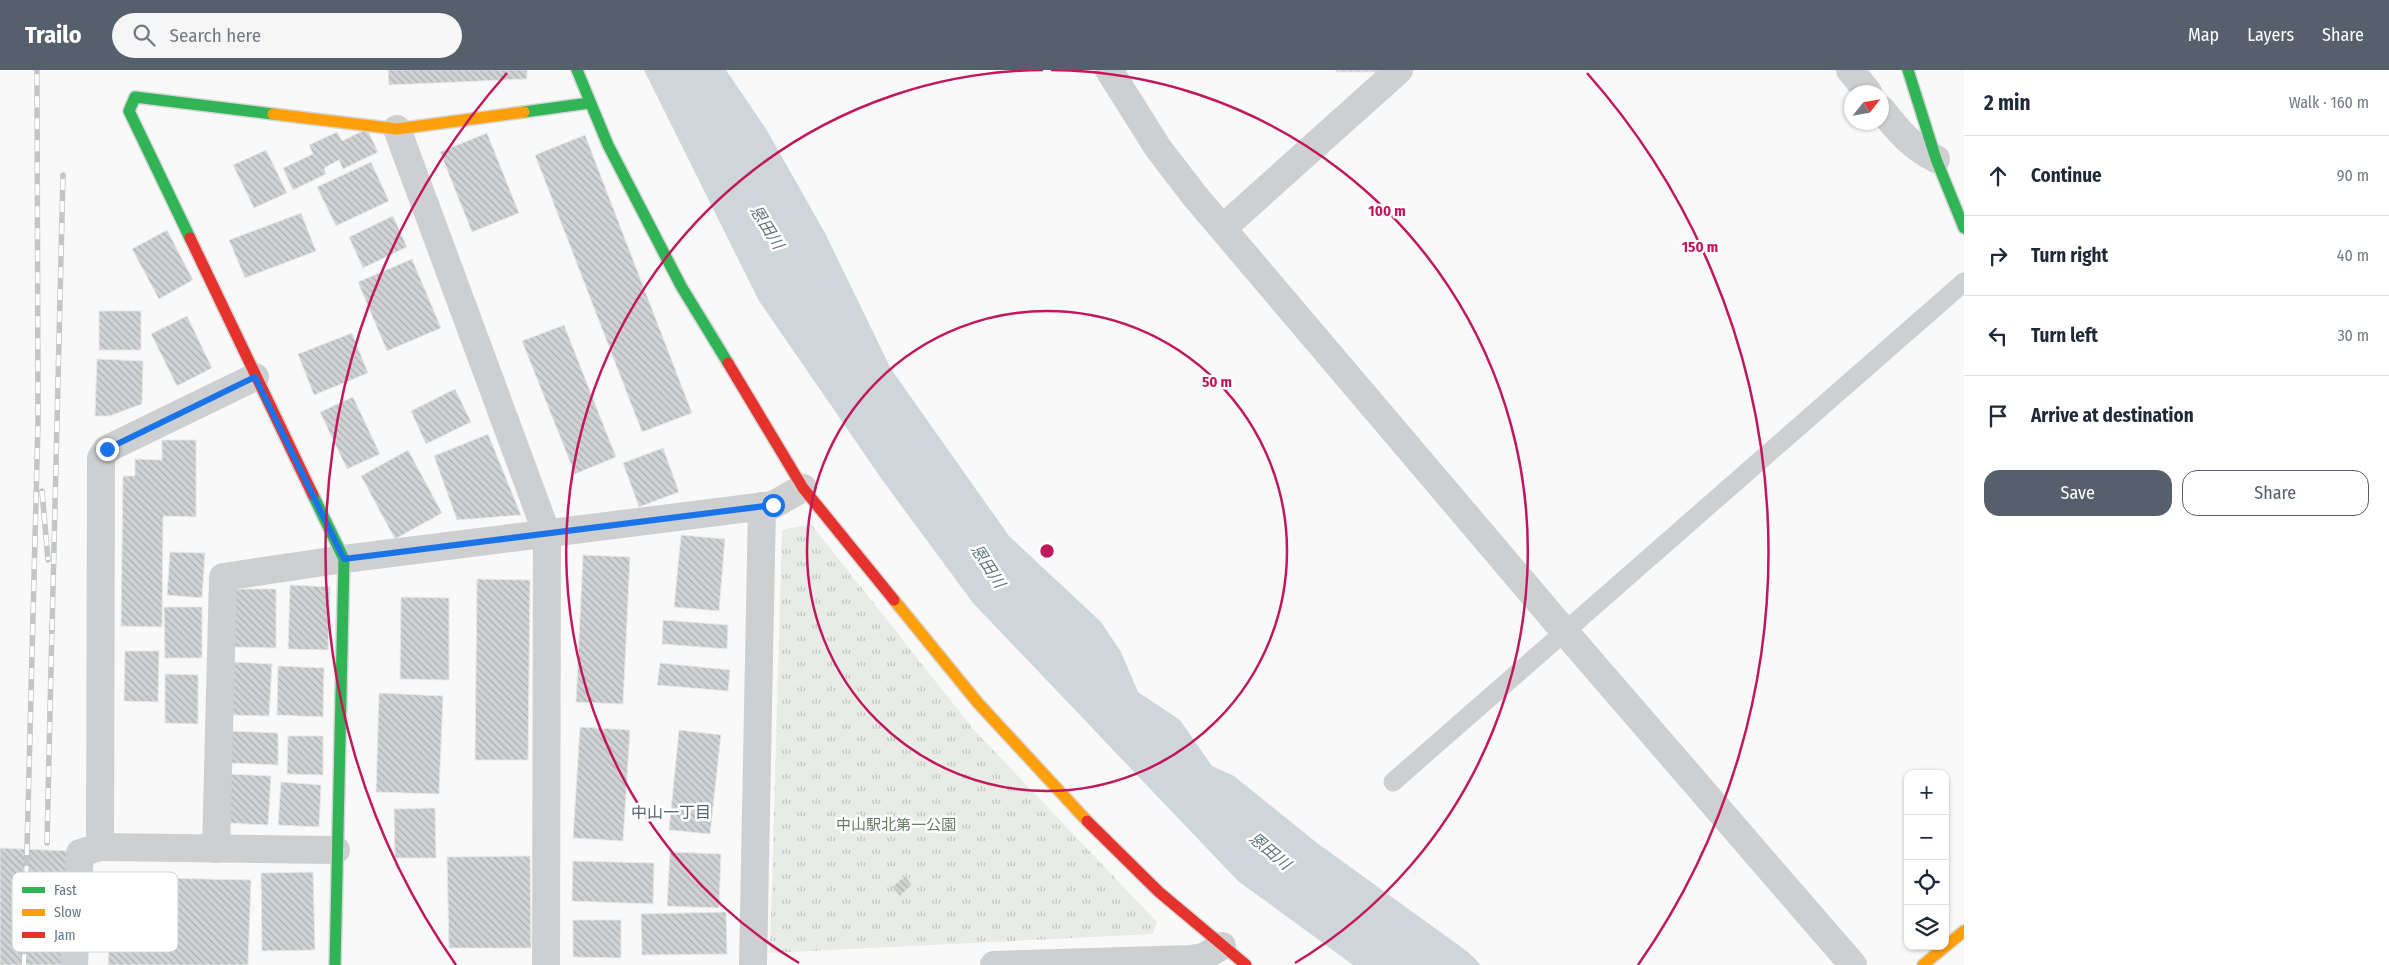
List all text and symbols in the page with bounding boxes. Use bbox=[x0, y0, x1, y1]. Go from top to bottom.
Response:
search box bbox=[112, 13, 462, 58]
text: Trailo bbox=[25, 21, 82, 49]
icon: search bbox=[130, 21, 158, 49]
text: Search here bbox=[170, 24, 261, 47]
text: Map bbox=[2188, 24, 2219, 46]
text: Layers bbox=[2247, 24, 2294, 46]
text: Share bbox=[2322, 24, 2364, 46]
north arrow bbox=[1844, 85, 1889, 130]
text: 2 min bbox=[1984, 90, 2031, 116]
text: Walk · 160 m bbox=[2289, 93, 2369, 112]
icon: ahead bbox=[1984, 162, 2012, 190]
text: Continue bbox=[2031, 164, 2102, 187]
text: 90 m bbox=[2337, 166, 2369, 185]
water label: 恩田川 bbox=[746, 202, 789, 254]
text: 100 m bbox=[1368, 202, 1406, 220]
text: 150 m bbox=[1682, 238, 1718, 256]
icon: right bbox=[1984, 242, 2012, 270]
text: Turn right bbox=[2031, 244, 2108, 267]
text: 40 m bbox=[2337, 246, 2369, 265]
icon: left bbox=[1984, 322, 2012, 350]
text: Turn left bbox=[2031, 324, 2098, 347]
text: 30 m bbox=[2337, 326, 2369, 345]
text: 50 m bbox=[1202, 373, 1232, 391]
icon: arrive bbox=[1984, 402, 2012, 430]
text: Arrive at destination bbox=[2031, 404, 2194, 427]
route end bbox=[96, 438, 119, 461]
button: Save bbox=[1984, 470, 2172, 516]
button: Share bbox=[2182, 470, 2369, 516]
route start bbox=[762, 494, 785, 517]
water label: 恩田川 bbox=[967, 541, 1010, 593]
centre of rings bbox=[1038, 542, 1056, 560]
map controls bbox=[1904, 770, 1949, 950]
button: + bbox=[1904, 770, 1949, 815]
district label: 中山一丁目 bbox=[631, 803, 711, 822]
button: − bbox=[1904, 815, 1949, 860]
park label: 中山駅北第一公園 bbox=[836, 816, 956, 834]
water label: 恩田川 bbox=[1246, 828, 1296, 875]
button: locate bbox=[1904, 860, 1949, 905]
legend bbox=[12, 872, 178, 952]
text: Fast bbox=[54, 882, 77, 899]
text: Slow bbox=[54, 904, 81, 921]
button: layers bbox=[1904, 905, 1949, 950]
text: Jam bbox=[54, 927, 75, 944]

